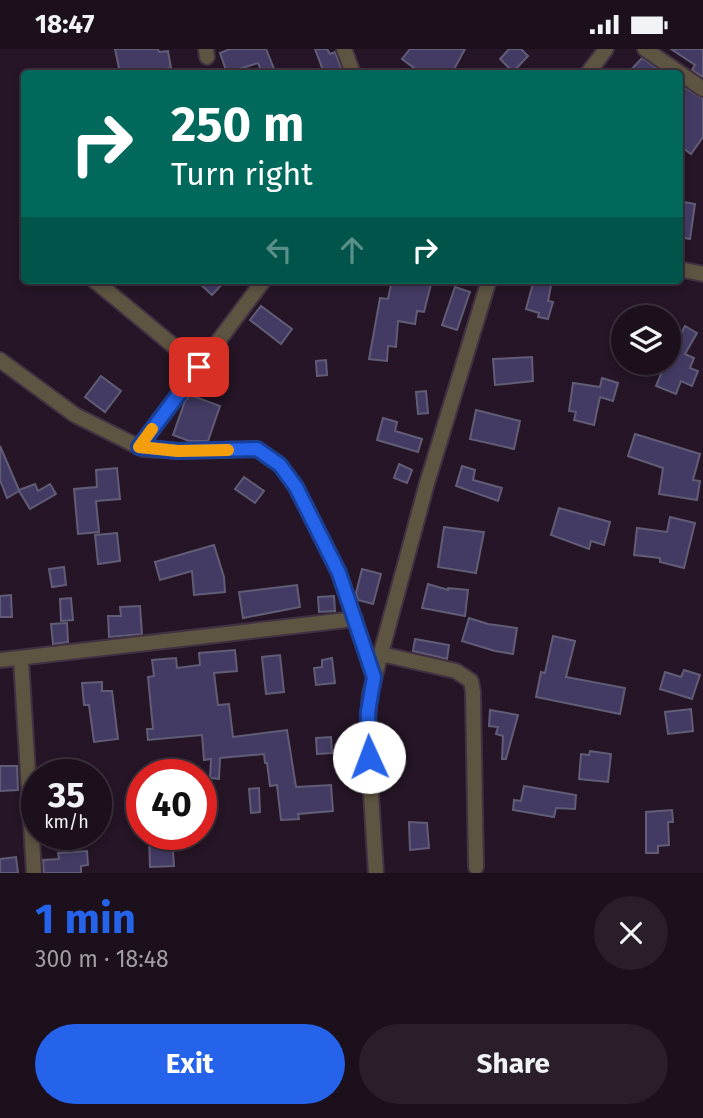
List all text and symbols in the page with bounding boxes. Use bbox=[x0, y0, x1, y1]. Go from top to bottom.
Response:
text: 18:47 bbox=[35, 9, 94, 40]
text: 250 m bbox=[171, 95, 304, 154]
icon: right bbox=[56, 98, 147, 189]
text: Turn right bbox=[171, 155, 313, 193]
icon: left bbox=[260, 231, 298, 269]
icon: ahead bbox=[333, 231, 371, 269]
icon: right bbox=[406, 231, 444, 269]
map controls bbox=[611, 305, 681, 375]
button: layers bbox=[611, 305, 681, 375]
pin bbox=[169, 337, 229, 397]
icon: arrive bbox=[180, 348, 218, 386]
position arrow bbox=[332, 720, 406, 794]
speed limit sign: 40 bbox=[126, 759, 217, 850]
text: 35 bbox=[48, 774, 85, 816]
text: km/h bbox=[44, 811, 89, 833]
text: 1 min bbox=[35, 894, 136, 944]
button: close bbox=[594, 896, 668, 970]
text: 300 m · 18:48 bbox=[35, 945, 169, 973]
button: Exit bbox=[35, 1024, 345, 1104]
button: Share bbox=[359, 1024, 668, 1104]

